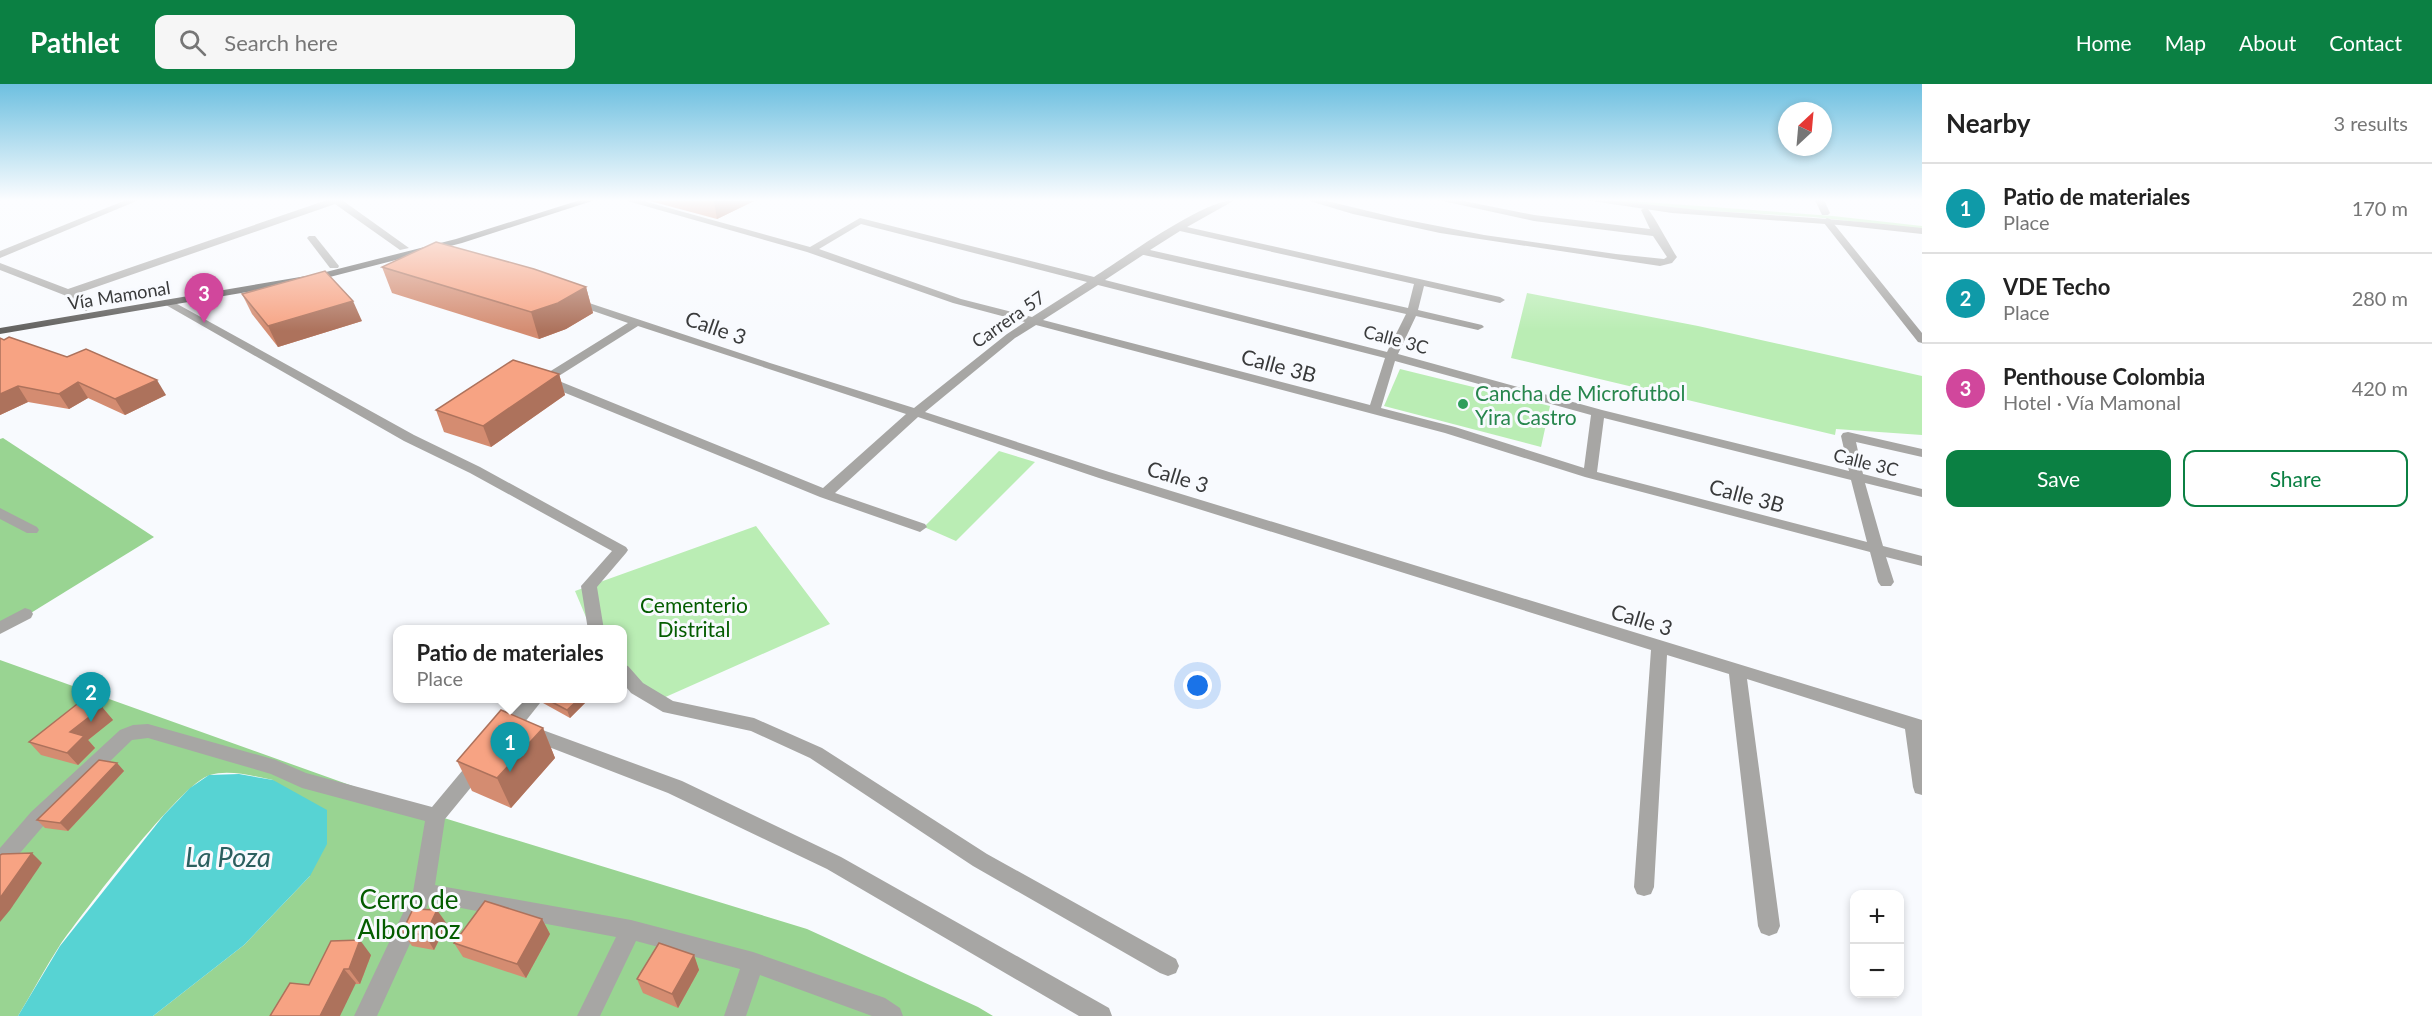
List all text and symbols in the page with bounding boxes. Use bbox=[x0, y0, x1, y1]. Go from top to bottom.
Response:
search box bbox=[155, 15, 575, 69]
text: Pathlet bbox=[30, 25, 119, 59]
icon: search bbox=[176, 26, 209, 59]
text: Search here bbox=[224, 29, 338, 56]
text: Home bbox=[2076, 30, 2132, 55]
text: Map bbox=[2165, 30, 2206, 55]
text: About bbox=[2239, 30, 2296, 55]
text: Contact bbox=[2329, 30, 2402, 55]
north arrow bbox=[1778, 102, 1832, 156]
text: Nearby bbox=[1946, 107, 2031, 139]
text: 3 results bbox=[2333, 111, 2408, 135]
text: Patio de materiales bbox=[2003, 183, 2190, 210]
text: 1 bbox=[1960, 196, 1971, 220]
text: 170 m bbox=[2352, 196, 2408, 220]
text: Place bbox=[2003, 210, 2050, 234]
text: VDE Techo bbox=[2003, 273, 2110, 300]
pin: 3 bbox=[184, 274, 224, 323]
street label: Vía Mamonal bbox=[66, 276, 172, 314]
street label: Carrera 57 bbox=[967, 286, 1049, 352]
text: 2 bbox=[1960, 286, 1971, 310]
text: 280 m bbox=[2352, 286, 2408, 310]
text: Place bbox=[2003, 300, 2050, 324]
street label: Calle 3 bbox=[682, 305, 750, 349]
street label: Calle 3C bbox=[1361, 320, 1431, 358]
street label: Calle 3B bbox=[1239, 343, 1319, 387]
text: Penthouse Colombia bbox=[2003, 363, 2205, 390]
text: 3 bbox=[1960, 376, 1971, 400]
text: 420 m bbox=[2352, 376, 2408, 400]
place label: Cancha de Microfutbol Yira Castro bbox=[1475, 380, 1685, 429]
text: Hotel · Vía Mamonal bbox=[2003, 390, 2181, 414]
marker: Cancha de Microfutbol Yira Castro bbox=[1456, 397, 1470, 411]
street label: Calle 3C bbox=[1831, 443, 1901, 481]
button: Save bbox=[1946, 450, 2171, 507]
button: Share bbox=[2183, 450, 2408, 507]
street label: Calle 3 bbox=[1144, 455, 1212, 497]
street label: Calle 3B bbox=[1707, 473, 1787, 517]
park label: Cementerio Distrital bbox=[640, 592, 748, 641]
street label: Calle 3 bbox=[1608, 598, 1676, 640]
popup bbox=[393, 625, 627, 703]
text: Patio de materiales bbox=[416, 639, 604, 666]
text: Place bbox=[416, 666, 463, 690]
your location bbox=[1183, 671, 1212, 700]
pin: 2 bbox=[72, 672, 110, 722]
pin: 1 bbox=[490, 722, 530, 772]
water label: La Poza bbox=[185, 840, 271, 873]
park label: Cerro de Albornoz bbox=[357, 883, 461, 945]
map controls bbox=[1850, 890, 1904, 998]
button: + bbox=[1850, 890, 1904, 944]
button: − bbox=[1850, 944, 1904, 998]

